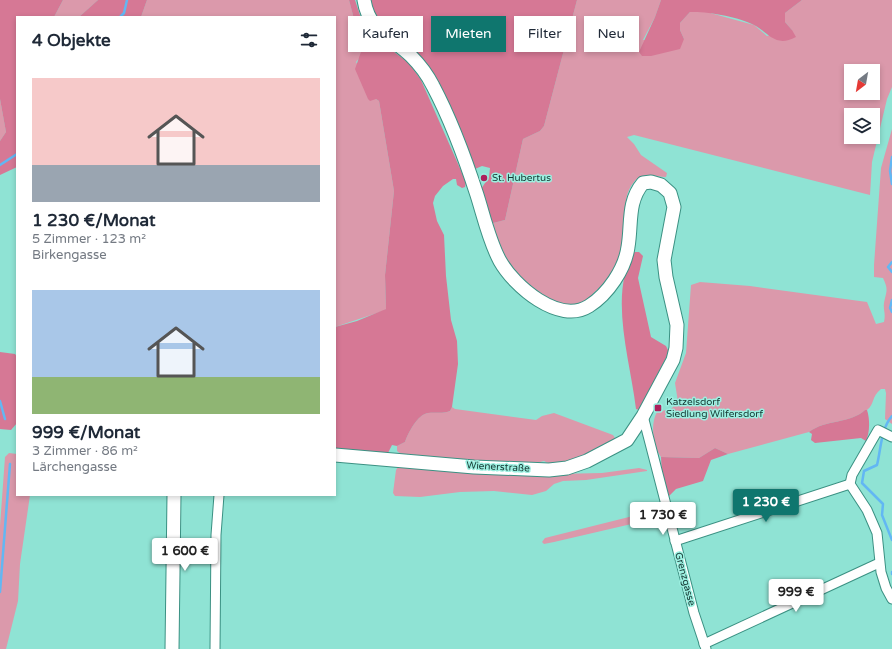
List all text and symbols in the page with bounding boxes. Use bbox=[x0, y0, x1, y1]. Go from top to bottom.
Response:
chip: Kaufen bbox=[348, 16, 423, 52]
chip: Mieten bbox=[431, 16, 506, 52]
chip: Filter bbox=[514, 16, 576, 52]
chip: Neu bbox=[584, 16, 639, 52]
icon: filters bbox=[298, 29, 320, 51]
text: 4 Objekte bbox=[32, 30, 111, 51]
north arrow bbox=[844, 64, 880, 100]
map controls bbox=[844, 64, 880, 144]
icon: home bbox=[140, 104, 212, 176]
button: layers bbox=[844, 108, 880, 144]
place label: St. Hubertus bbox=[492, 172, 551, 184]
marker: St. Hubertus bbox=[479, 173, 489, 183]
text: 1 230 €/Monat bbox=[32, 210, 155, 231]
text: 5 Zimmer · 123 m² bbox=[32, 231, 146, 247]
text: Birkengasse bbox=[32, 247, 107, 263]
icon: home bbox=[140, 316, 212, 388]
place label: Katzelsdorf Siedlung Wilfersdorf bbox=[666, 396, 763, 420]
marker: Katzelsdorf Siedlung Wilfersdorf bbox=[653, 403, 663, 413]
text: 999 €/Monat bbox=[32, 422, 140, 443]
text: 3 Zimmer · 86 m² bbox=[32, 443, 138, 459]
text: Lärchengasse bbox=[32, 459, 117, 475]
street label: Wienerstraße bbox=[466, 459, 530, 475]
pin: 1 230 € bbox=[729, 489, 803, 523]
text: 1 230 € bbox=[742, 494, 790, 510]
pin: 1 730 € bbox=[626, 502, 700, 536]
text: 1 730 € bbox=[639, 507, 687, 523]
pin: 1 600 € bbox=[148, 538, 222, 572]
text: 1 600 € bbox=[161, 543, 209, 559]
street label: Grenzgasse bbox=[672, 551, 698, 608]
pin: 999 € bbox=[768, 579, 824, 613]
text: 999 € bbox=[778, 584, 814, 600]

